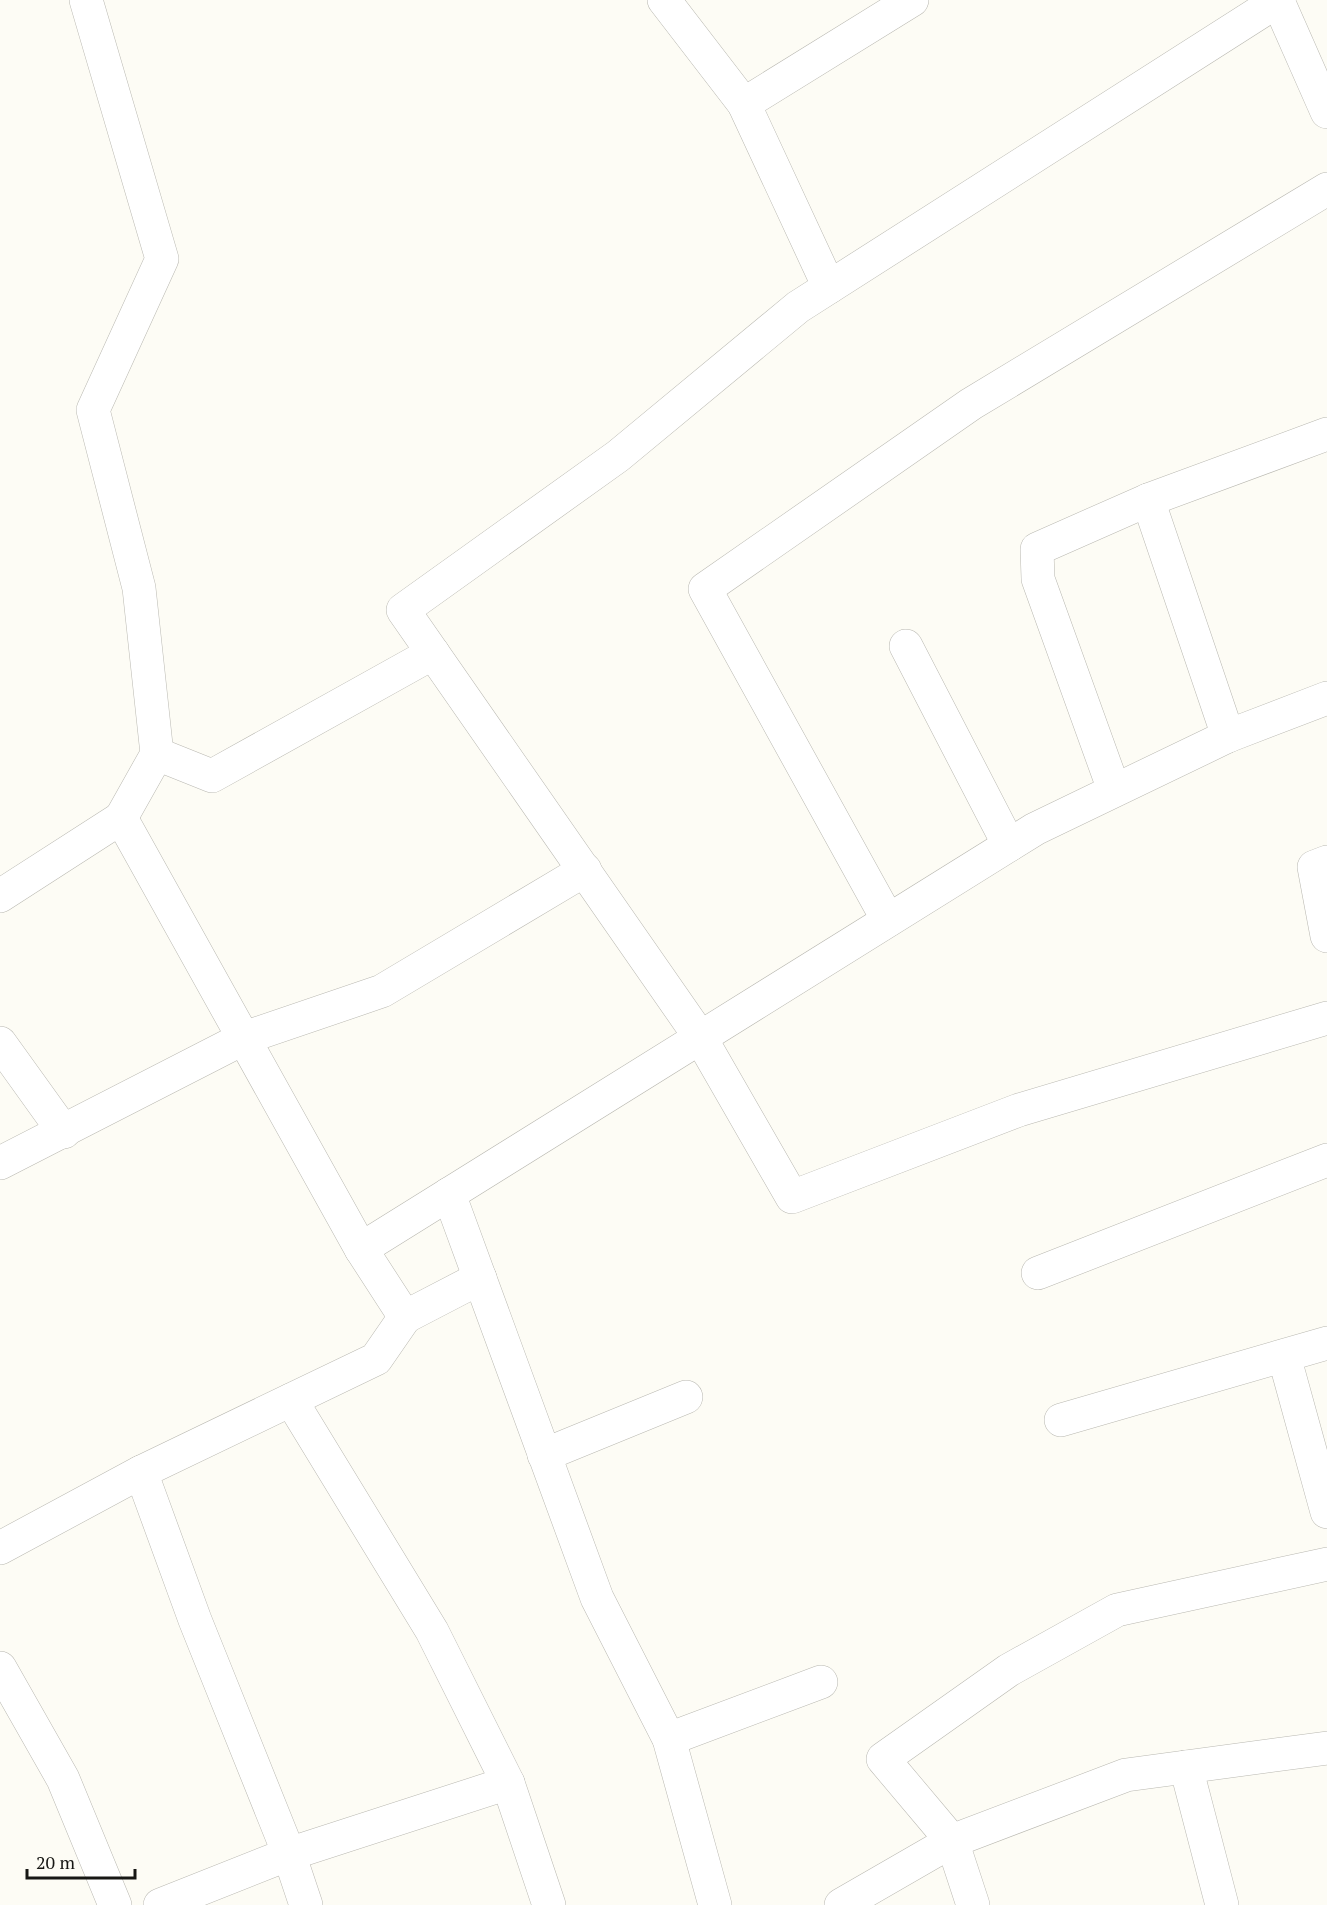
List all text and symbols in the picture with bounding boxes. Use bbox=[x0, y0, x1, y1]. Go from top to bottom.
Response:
scale bar bbox=[27, 1842, 135, 1880]
text: 20 m bbox=[36, 1850, 76, 1874]

